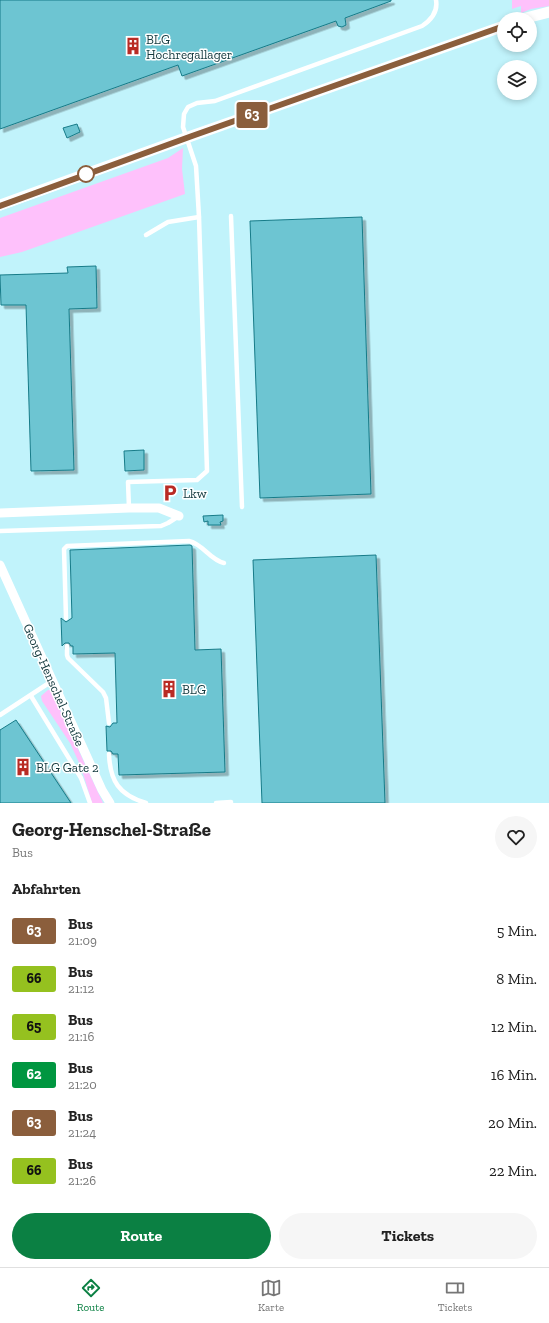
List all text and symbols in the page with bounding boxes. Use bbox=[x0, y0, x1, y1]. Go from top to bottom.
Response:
map controls bbox=[497, 12, 537, 100]
button: locate bbox=[497, 12, 537, 52]
place label: BLG Hochregallager bbox=[146, 32, 232, 62]
building icon: BLG Hochregallager bbox=[123, 36, 143, 56]
button: layers bbox=[497, 60, 537, 100]
line badge: 63 bbox=[234, 102, 270, 128]
text: 63 bbox=[245, 106, 259, 123]
unlabelled marker bbox=[77, 165, 95, 183]
parking icon: Lkw bbox=[160, 483, 180, 503]
place label: Lkw bbox=[183, 486, 207, 501]
street label: Georg-Henschel-Straße bbox=[20, 621, 88, 749]
building icon: BLG bbox=[159, 679, 179, 699]
place label: BLG bbox=[182, 682, 206, 697]
building icon: BLG Gate 2 bbox=[13, 757, 33, 777]
place label: BLG Gate 2 bbox=[36, 760, 99, 775]
button: heart bbox=[495, 816, 537, 858]
text: Georg-Henschel-Straße bbox=[12, 818, 211, 841]
text: Bus bbox=[12, 845, 33, 860]
text: Abfahrten bbox=[12, 880, 81, 898]
text: Bus bbox=[68, 915, 93, 933]
text: 63 bbox=[27, 922, 41, 939]
text: 5 Min. bbox=[497, 922, 537, 940]
text: 21:09 bbox=[68, 933, 97, 948]
text: Bus bbox=[68, 963, 93, 981]
text: 66 bbox=[26, 970, 42, 987]
text: 8 Min. bbox=[496, 970, 537, 988]
text: 21:12 bbox=[68, 981, 94, 996]
text: Bus bbox=[68, 1011, 93, 1029]
text: 65 bbox=[27, 1018, 41, 1035]
text: 12 Min. bbox=[491, 1018, 537, 1036]
text: 21:16 bbox=[68, 1029, 95, 1044]
text: Bus bbox=[68, 1059, 93, 1077]
text: 62 bbox=[26, 1066, 42, 1083]
text: 16 Min. bbox=[491, 1066, 537, 1084]
text: 21:20 bbox=[68, 1077, 97, 1092]
text: Bus bbox=[68, 1107, 93, 1125]
text: 63 bbox=[27, 1114, 41, 1131]
text: 20 Min. bbox=[488, 1114, 537, 1132]
text: 21:24 bbox=[68, 1125, 96, 1140]
text: Bus bbox=[68, 1155, 93, 1173]
text: 66 bbox=[26, 1162, 42, 1179]
text: 22 Min. bbox=[489, 1162, 537, 1180]
text: 21:26 bbox=[68, 1173, 96, 1188]
button: Route bbox=[12, 1213, 271, 1259]
button: Tickets bbox=[279, 1213, 537, 1259]
tab: Route bbox=[77, 1277, 104, 1314]
tab: Karte bbox=[258, 1277, 284, 1314]
tab: Tickets bbox=[438, 1277, 472, 1314]

